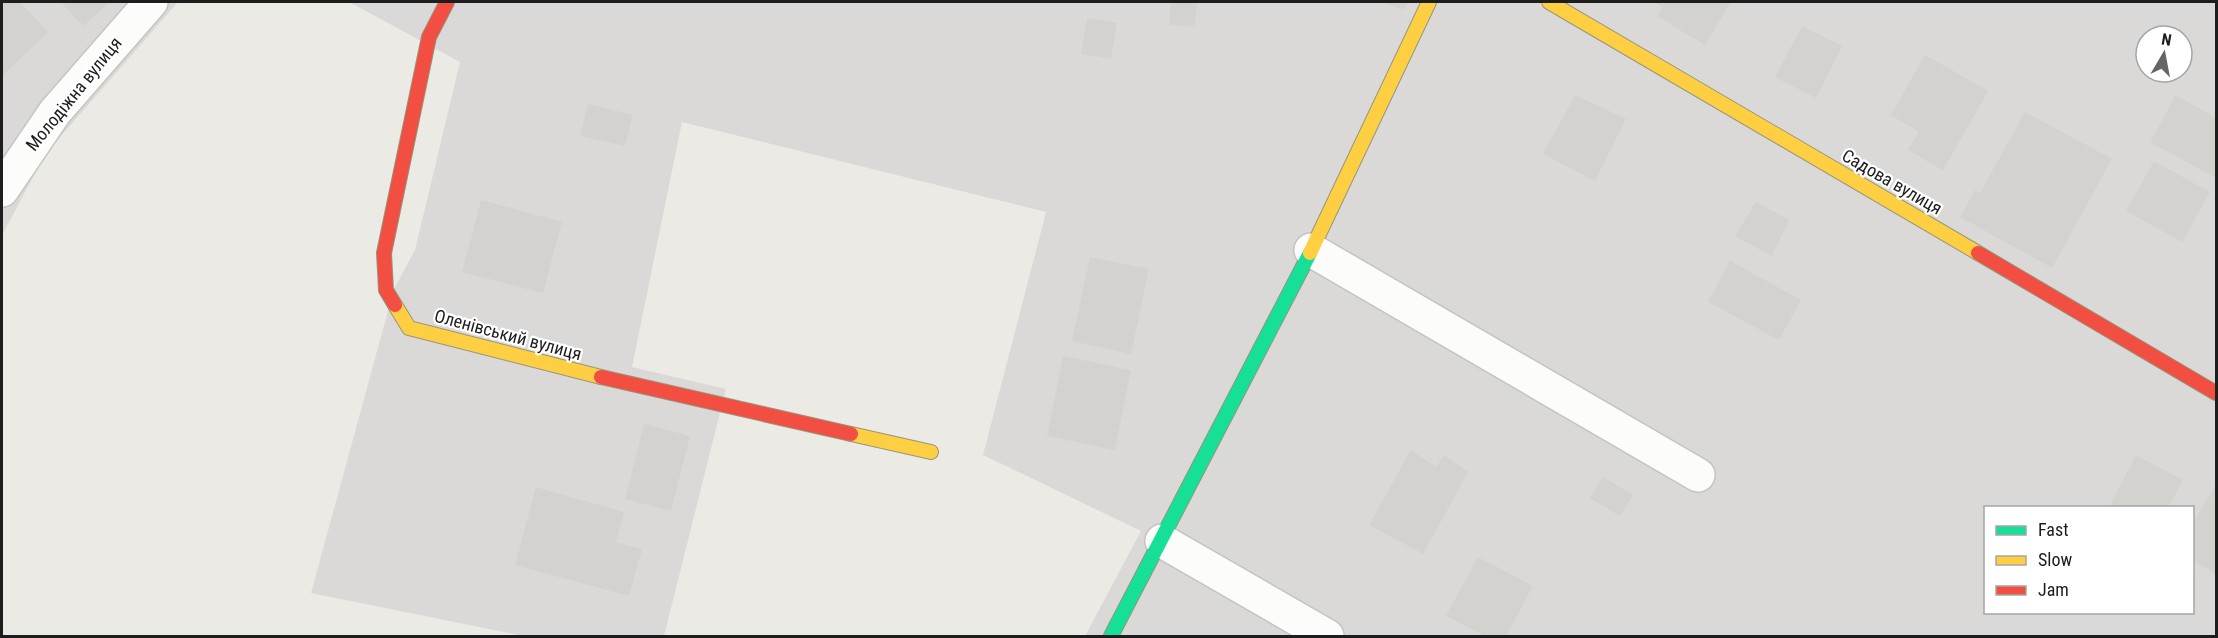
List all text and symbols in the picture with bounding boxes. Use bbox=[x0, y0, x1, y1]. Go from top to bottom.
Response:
north arrow bbox=[2134, 24, 2194, 84]
text: N bbox=[2160, 30, 2173, 50]
street label: Молодіжна вулиця bbox=[21, 33, 126, 155]
street label: Садова вулиця bbox=[1838, 144, 1946, 219]
street label: Оленівський вулиця bbox=[432, 305, 584, 364]
legend bbox=[1984, 506, 2194, 614]
text: Fast bbox=[2038, 519, 2069, 540]
text: Slow bbox=[2038, 549, 2073, 570]
text: Jam bbox=[2038, 579, 2069, 600]

